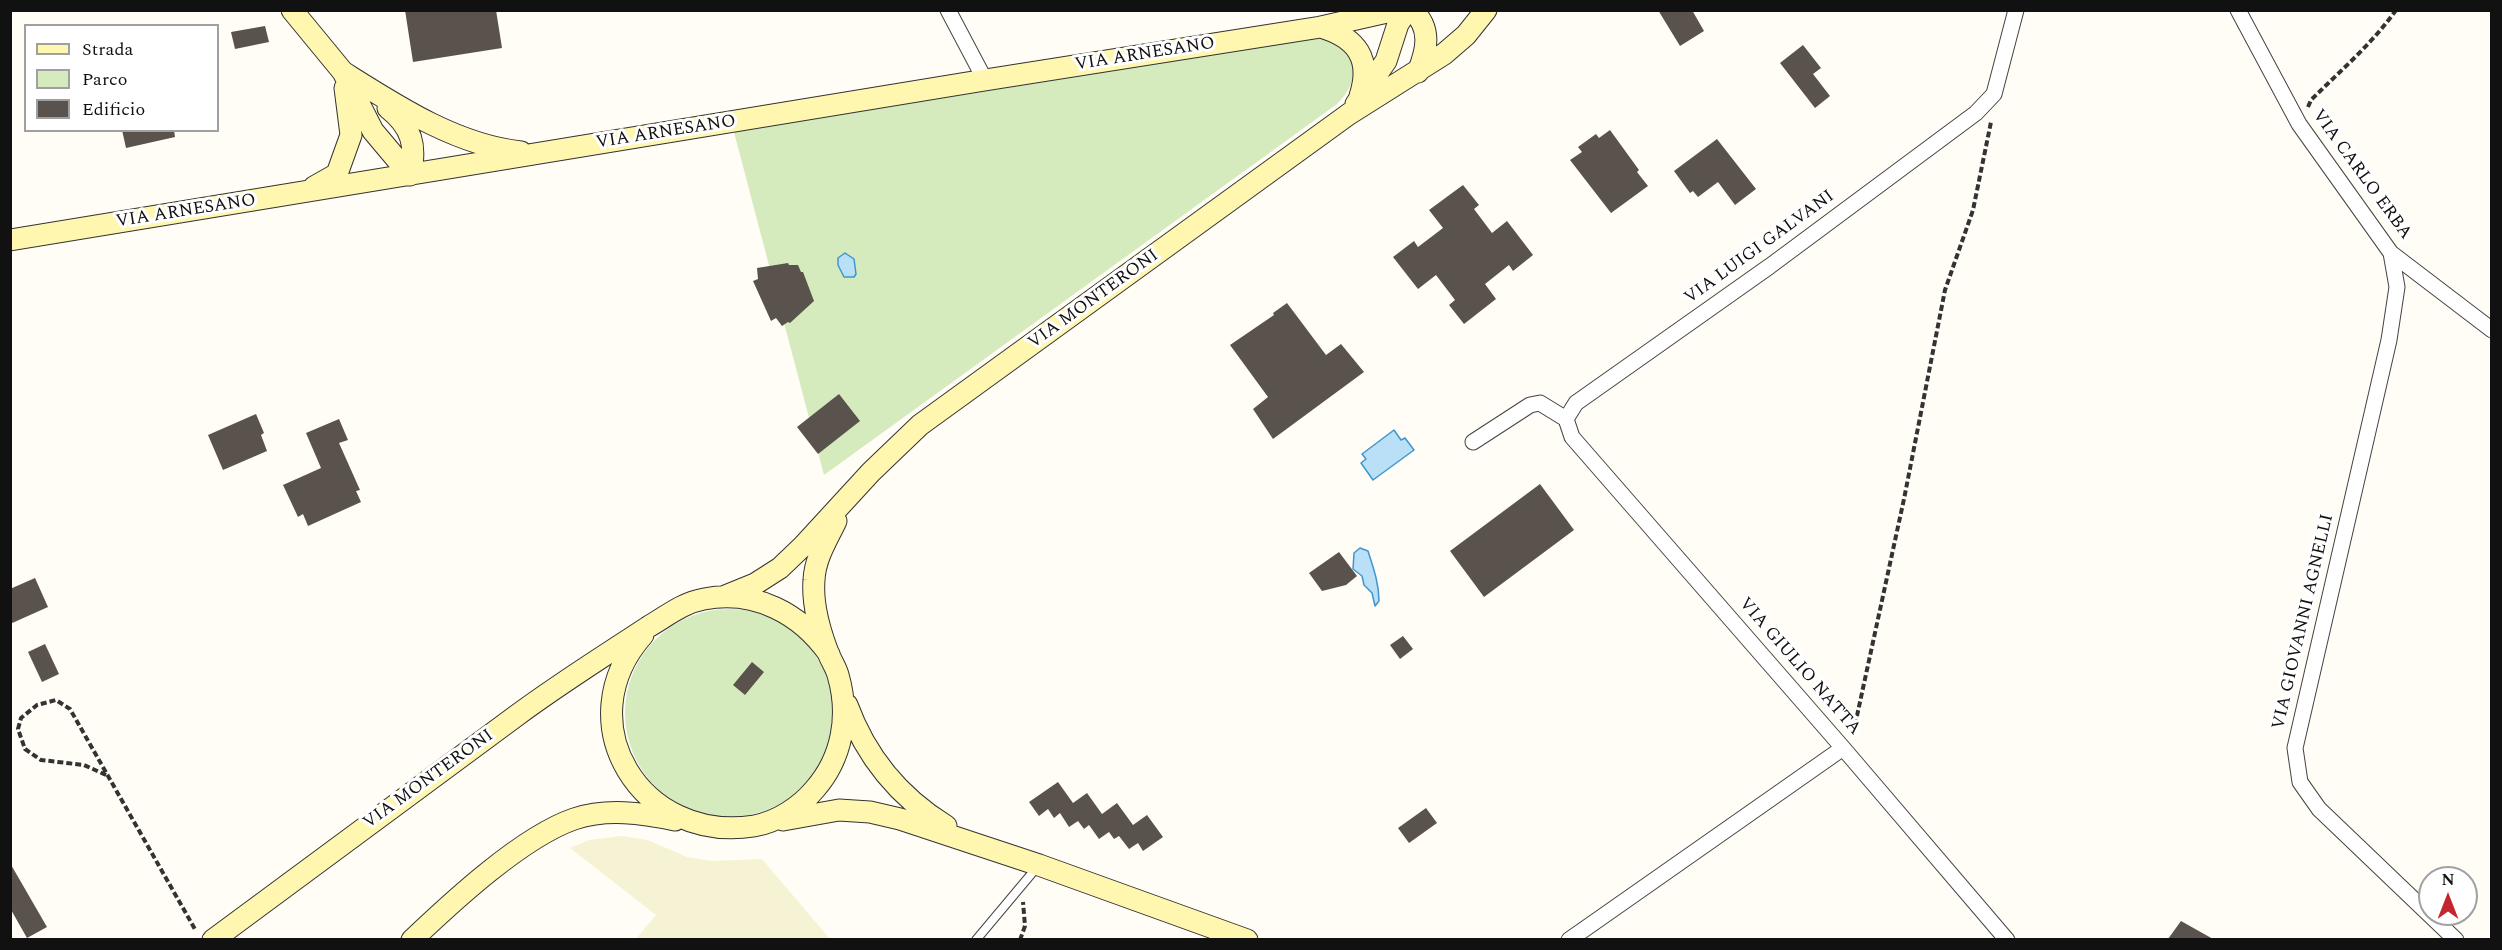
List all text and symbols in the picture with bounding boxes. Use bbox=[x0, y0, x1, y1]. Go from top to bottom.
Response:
legend bbox=[24, 24, 219, 132]
street label: VIA ARNESANO bbox=[1073, 33, 1217, 77]
text: Strada bbox=[82, 36, 133, 63]
text: Parco bbox=[82, 66, 127, 93]
text: Edificio bbox=[82, 96, 145, 123]
street label: VIA CARLO ERBA bbox=[2307, 106, 2415, 244]
street label: VIA ARNESANO bbox=[594, 111, 738, 155]
street label: VIA LUIGI GALVANI bbox=[1681, 186, 1839, 310]
street label: VIA ARNESANO bbox=[114, 190, 258, 234]
street label: VIA MONTERONI bbox=[1025, 245, 1163, 355]
street label: VIA GIOVANNI AGNELLI bbox=[2269, 512, 2339, 732]
street label: VIA GIULIO NATTA bbox=[1733, 594, 1865, 740]
street label: VIA MONTERONI bbox=[360, 725, 498, 835]
north arrow bbox=[2418, 866, 2478, 926]
text: N bbox=[2441, 868, 2455, 892]

